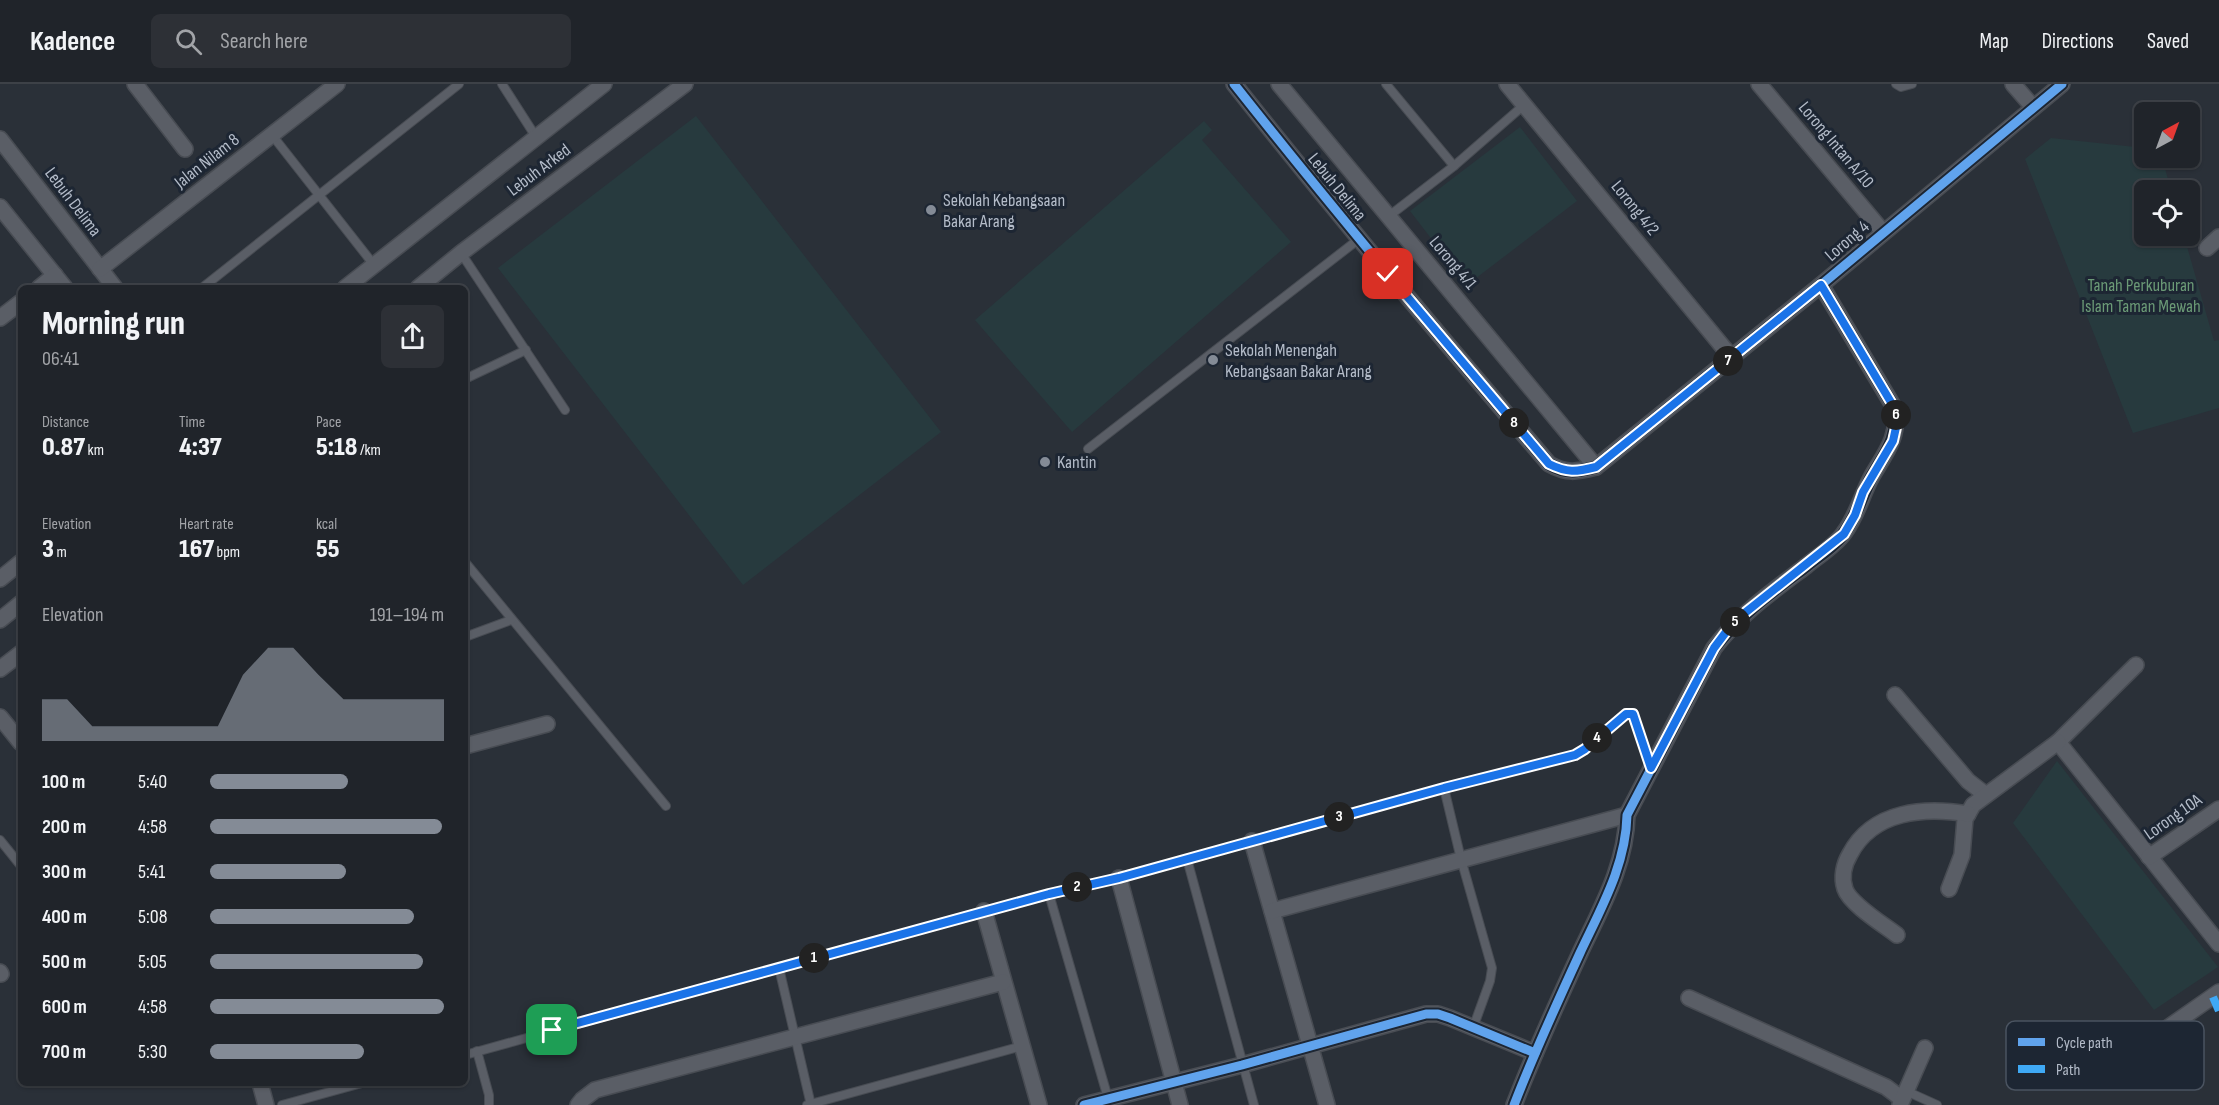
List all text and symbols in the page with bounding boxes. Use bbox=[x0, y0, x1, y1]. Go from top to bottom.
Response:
search box bbox=[151, 14, 571, 68]
text: Kadence bbox=[30, 25, 115, 58]
icon: search bbox=[172, 25, 205, 58]
text: Search here bbox=[220, 28, 308, 55]
text: Map bbox=[1979, 29, 2009, 54]
text: Directions bbox=[2042, 29, 2114, 54]
text: Saved bbox=[2147, 29, 2189, 54]
street label: Lorong Intan A/10 bbox=[1794, 98, 1878, 192]
north arrow bbox=[2134, 102, 2200, 168]
map controls bbox=[2134, 102, 2200, 246]
street label: Jalan Nilam 8 bbox=[170, 129, 244, 193]
street label: Lebuh Arked bbox=[503, 139, 575, 201]
street label: Lebuh Delima bbox=[1303, 149, 1371, 225]
street label: Lebuh Delima bbox=[40, 163, 106, 241]
street label: Lorong 4/2 bbox=[1607, 176, 1663, 240]
button: locate bbox=[2134, 180, 2200, 246]
place label: Sekolah Kebangsaan Bakar Arang bbox=[943, 190, 1065, 232]
marker: Sekolah Kebangsaan Bakar Arang bbox=[924, 203, 938, 217]
street label: Lorong 4 bbox=[1821, 216, 1874, 266]
street label: Lorong 4/1 bbox=[1425, 232, 1482, 294]
pin bbox=[1362, 248, 1413, 299]
icon: check bbox=[1371, 257, 1404, 290]
park label: Tanah Perkuburan Islam Taman Mewah bbox=[2081, 275, 2201, 317]
text: Morning run bbox=[42, 304, 185, 344]
button: share bbox=[381, 305, 444, 368]
place label: Sekolah Menengah Kebangsaan Bakar Arang bbox=[1225, 340, 1372, 382]
pin: 7 bbox=[1713, 346, 1743, 376]
text: 06:41 bbox=[42, 347, 79, 371]
text: 7 bbox=[1725, 351, 1731, 370]
marker: Sekolah Menengah Kebangsaan Bakar Arang bbox=[1206, 353, 1220, 367]
pin: 6 bbox=[1881, 400, 1911, 430]
text: 6 bbox=[1892, 405, 1900, 424]
pin: 8 bbox=[1499, 408, 1529, 438]
text: Distance bbox=[42, 413, 89, 432]
text: Time bbox=[179, 413, 205, 432]
text: Pace bbox=[316, 413, 341, 432]
text: 8 bbox=[1510, 413, 1518, 432]
text: 0.87 bbox=[42, 432, 85, 463]
text: 4:37 bbox=[179, 432, 222, 463]
text: 5:18 bbox=[316, 432, 357, 463]
text: km bbox=[85, 441, 104, 460]
text: /km bbox=[357, 441, 381, 460]
place label: Kantin bbox=[1057, 452, 1096, 473]
marker: Kantin bbox=[1038, 455, 1052, 469]
text: Elevation bbox=[42, 515, 91, 534]
text: Heart rate bbox=[179, 515, 234, 534]
text: kcal bbox=[316, 515, 337, 534]
text: 3 bbox=[42, 534, 54, 565]
text: 167 bbox=[179, 534, 214, 565]
text: 55 bbox=[316, 534, 340, 565]
text: m bbox=[54, 543, 67, 562]
text: bpm bbox=[214, 543, 240, 562]
text: Elevation bbox=[42, 603, 104, 627]
text: 191–194 m bbox=[370, 603, 444, 627]
pin: 5 bbox=[1720, 607, 1750, 637]
text: 5 bbox=[1731, 612, 1739, 631]
pin: 4 bbox=[1582, 723, 1612, 753]
text: 4 bbox=[1593, 728, 1601, 747]
text: 100 m bbox=[42, 770, 85, 794]
text: 5:40 bbox=[138, 770, 167, 794]
street label: Lorong 10A bbox=[2140, 789, 2206, 845]
pin: 3 bbox=[1324, 802, 1354, 832]
text: 3 bbox=[1335, 807, 1343, 826]
text: 200 m bbox=[42, 815, 86, 839]
text: 4:58 bbox=[138, 815, 167, 839]
text: 300 m bbox=[42, 860, 86, 884]
text: 5:41 bbox=[138, 860, 165, 884]
pin: 2 bbox=[1062, 872, 1092, 902]
text: 2 bbox=[1073, 877, 1081, 896]
text: 400 m bbox=[42, 905, 87, 929]
text: 5:08 bbox=[138, 905, 167, 929]
pin: 1 bbox=[799, 943, 829, 973]
text: 1 bbox=[811, 948, 817, 967]
text: 500 m bbox=[42, 950, 86, 974]
text: 5:05 bbox=[138, 950, 167, 974]
text: 600 m bbox=[42, 995, 87, 1019]
text: 4:58 bbox=[138, 995, 167, 1019]
pin bbox=[526, 1004, 577, 1055]
icon: arrive bbox=[535, 1013, 568, 1046]
legend bbox=[2006, 1021, 2204, 1090]
text: Cycle path bbox=[2056, 1034, 2113, 1053]
text: 700 m bbox=[42, 1040, 86, 1064]
text: 5:30 bbox=[138, 1040, 167, 1064]
text: Path bbox=[2056, 1061, 2080, 1080]

